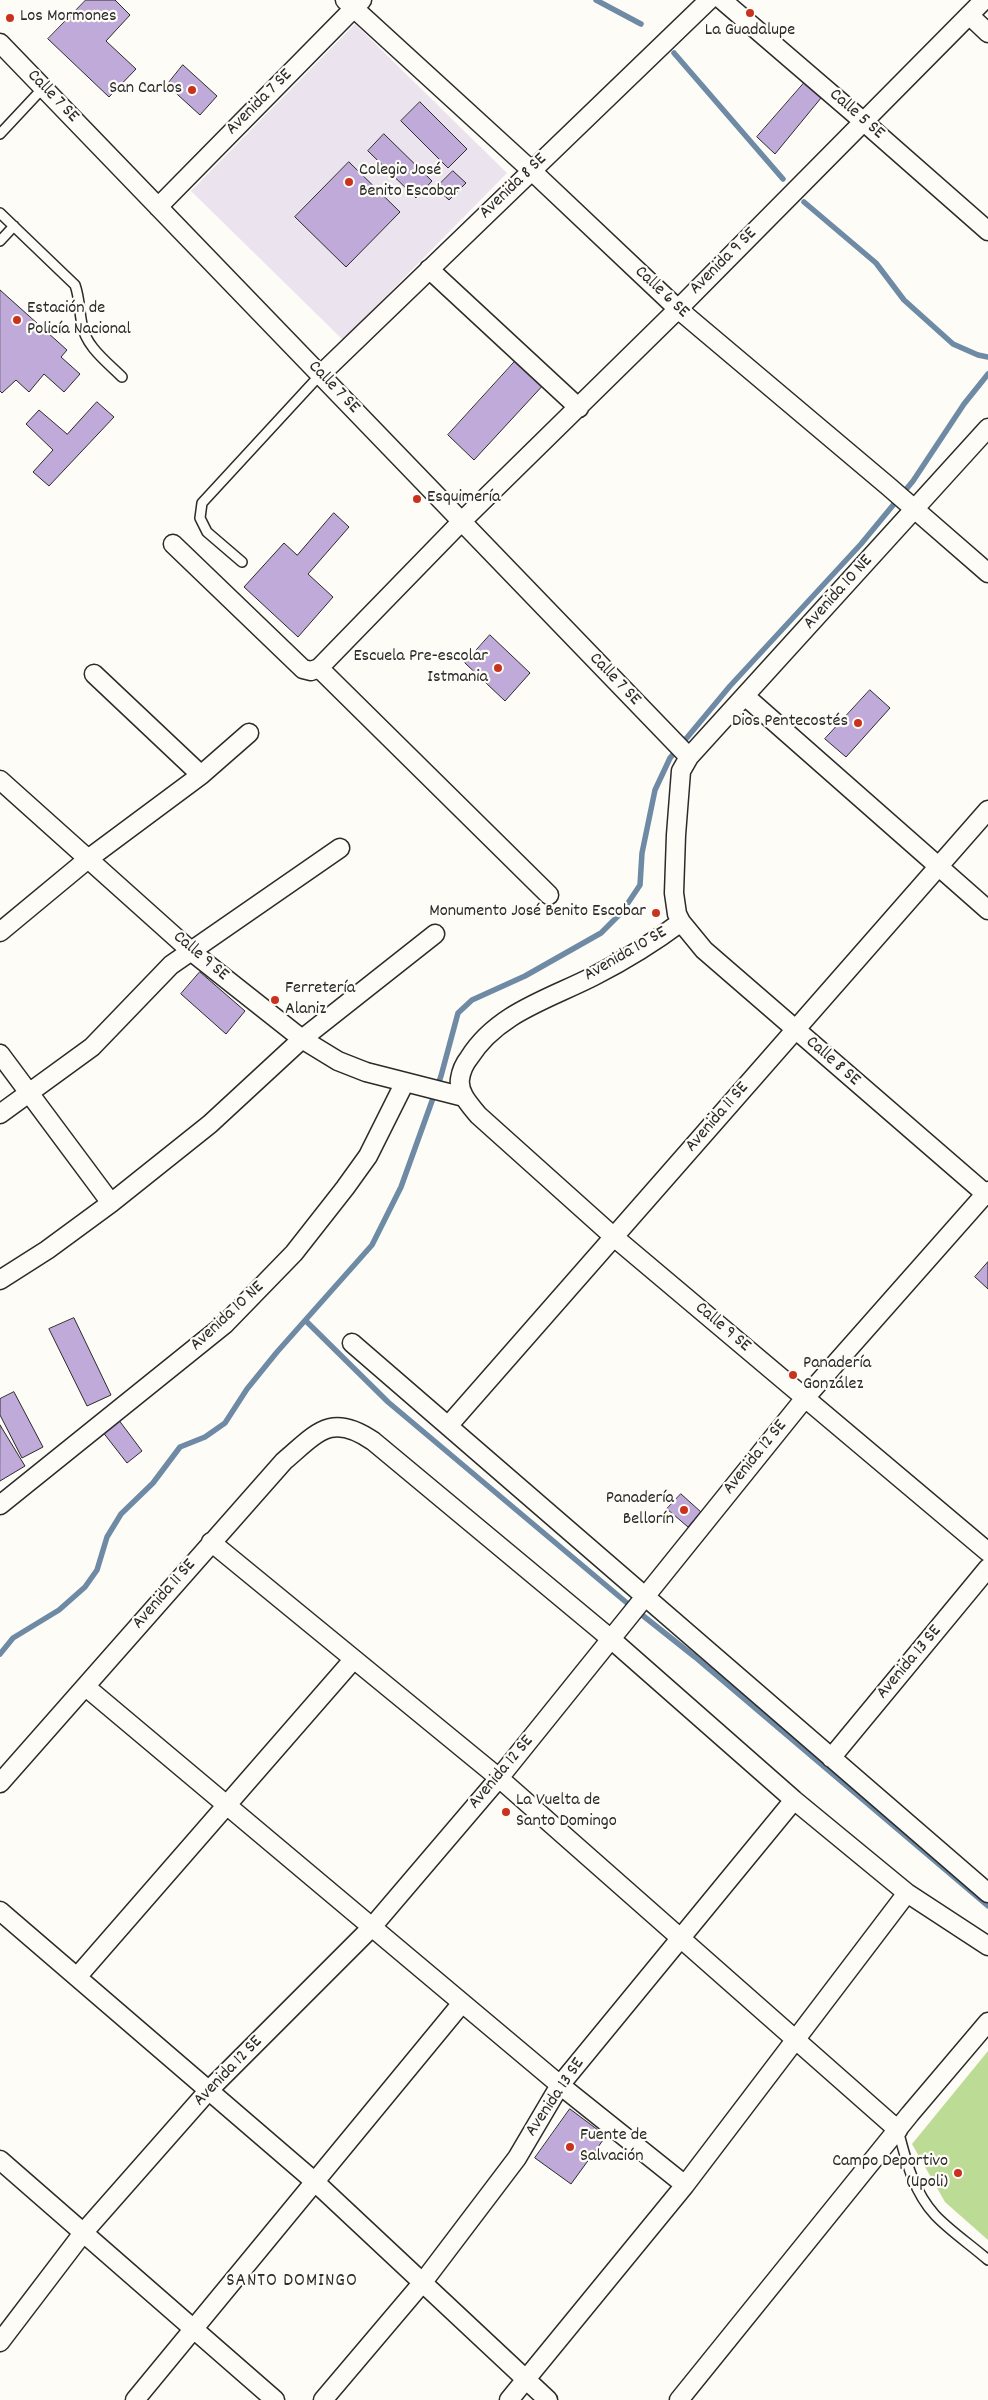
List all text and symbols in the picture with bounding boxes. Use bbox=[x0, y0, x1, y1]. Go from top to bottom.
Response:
place label: Los Mormones bbox=[20, 7, 116, 29]
marker: La Guadalupe bbox=[744, 7, 756, 19]
marker: Los Mormones bbox=[4, 12, 16, 24]
place label: La Guadalupe bbox=[705, 21, 795, 43]
street label: Avenida 7 SE bbox=[222, 65, 298, 141]
street label: Calle 7 SE bbox=[22, 66, 82, 128]
place label: San Carlos bbox=[109, 79, 182, 101]
marker: San Carlos bbox=[186, 84, 198, 96]
street label: Calle 5 SE bbox=[824, 85, 888, 145]
street label: Avenida 8 SE bbox=[476, 150, 552, 224]
place label: Colegio José Benito Escobar bbox=[359, 161, 460, 203]
marker: Colegio José Benito Escobar bbox=[343, 176, 355, 188]
street label: Avenida 9 SE bbox=[686, 224, 762, 300]
street label: Calle 6 SE bbox=[629, 262, 693, 324]
place label: Estación de Policía Nacional bbox=[27, 299, 131, 342]
marker: Estación de Policía Nacional bbox=[11, 314, 23, 326]
street label: Calle 7 SE bbox=[303, 357, 363, 419]
place label: Esquimería bbox=[427, 488, 501, 510]
marker: Esquimería bbox=[411, 493, 423, 505]
street label: Avenida 10 NE bbox=[800, 551, 878, 635]
place label: Escuela Pre-escolar Istmania bbox=[353, 647, 488, 690]
street label: Calle 7 SE bbox=[584, 649, 644, 711]
marker: Escuela Pre-escolar Istmania bbox=[492, 662, 504, 674]
place label: Dios Pentecostés bbox=[732, 712, 848, 734]
marker: Dios Pentecostés bbox=[852, 717, 864, 729]
place label: Monumento José Benito Escobar bbox=[429, 902, 646, 924]
marker: Monumento José Benito Escobar bbox=[650, 907, 662, 919]
street label: Avenida 10 SE bbox=[581, 923, 671, 987]
street label: Calle 9 SE bbox=[168, 927, 232, 987]
place label: Ferretería Alaniz bbox=[285, 979, 355, 1022]
marker: Ferretería Alaniz bbox=[269, 994, 281, 1006]
street label: Calle 8 SE bbox=[800, 1032, 864, 1092]
street label: Avenida 11 SE bbox=[682, 1078, 754, 1158]
street label: Avenida 10 NE bbox=[187, 1277, 269, 1357]
street label: Calle 9 SE bbox=[690, 1298, 754, 1358]
place label: Panadería González bbox=[803, 1354, 871, 1396]
marker: Panadería González bbox=[787, 1369, 799, 1381]
street label: Avenida 12 SE bbox=[719, 1416, 793, 1500]
place label: Panadería Bellorín bbox=[606, 1489, 674, 1532]
marker: Panadería Bellorín bbox=[678, 1504, 690, 1516]
street label: Avenida 11 SE bbox=[129, 1555, 201, 1635]
street label: Avenida 13 SE bbox=[873, 1622, 947, 1704]
street label: Avenida 12 SE bbox=[465, 1732, 539, 1814]
place label: La Vuelta de Santo Domingo bbox=[516, 1791, 617, 1834]
marker: La Vuelta de Santo Domingo bbox=[500, 1806, 512, 1818]
street label: Avenida 12 SE bbox=[190, 2032, 268, 2112]
street label: Avenida 13 SE bbox=[522, 2055, 590, 2141]
place label: Fuente de Salvación bbox=[580, 2126, 647, 2168]
marker: Fuente de Salvación bbox=[564, 2141, 576, 2153]
place label: Campo Deportivo (Upoli) bbox=[832, 2152, 948, 2194]
marker: Campo Deportivo (Upoli) bbox=[952, 2167, 964, 2179]
district label: SANTO DOMINGO bbox=[225, 2271, 359, 2293]

